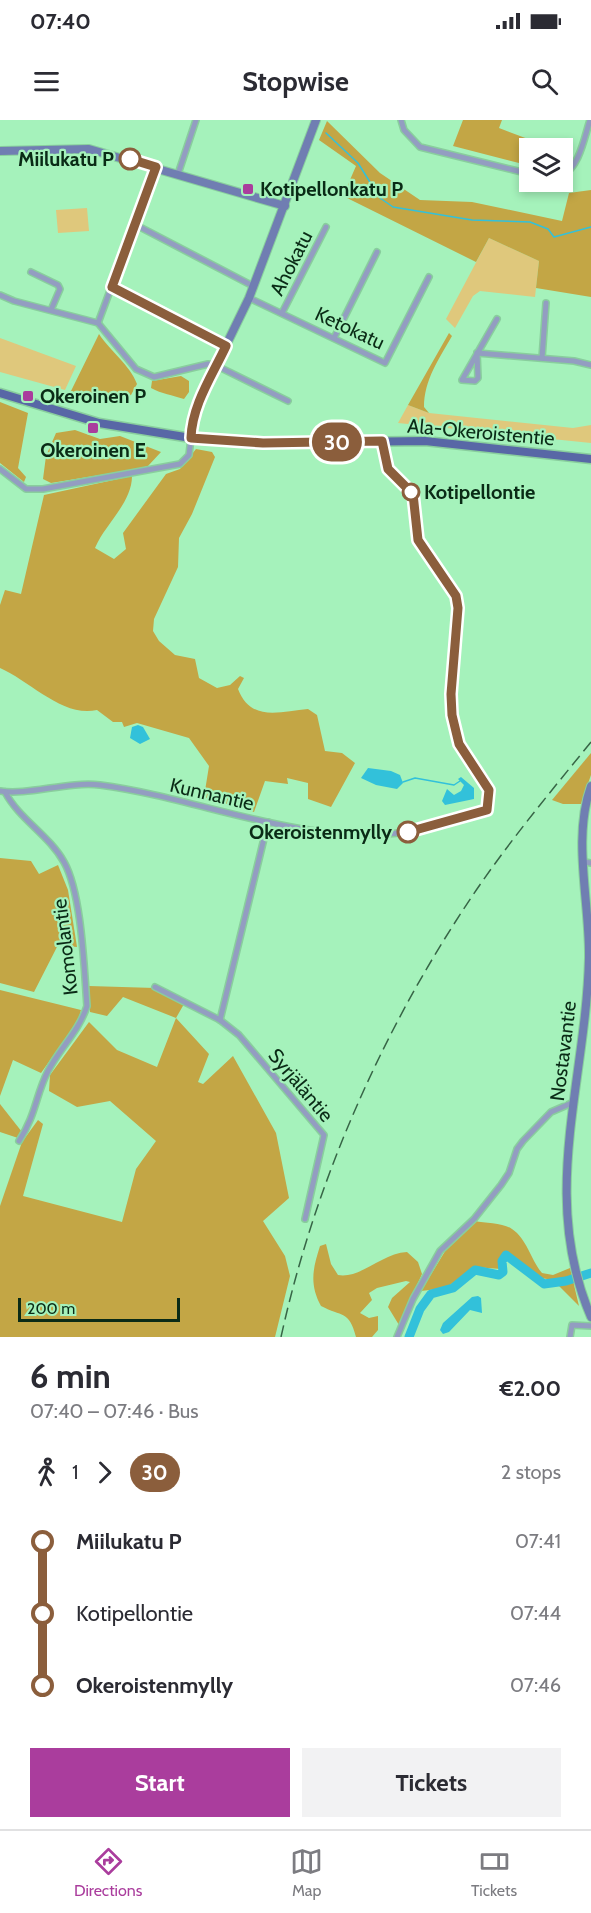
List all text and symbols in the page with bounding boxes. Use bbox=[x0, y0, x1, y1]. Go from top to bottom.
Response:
text: 07:40 bbox=[30, 8, 91, 35]
icon: menu bbox=[30, 65, 63, 98]
text: Stopwise bbox=[242, 65, 349, 98]
icon: search bbox=[528, 65, 561, 98]
map controls bbox=[519, 138, 573, 192]
button: layers bbox=[519, 138, 573, 192]
place label: Miilukatu P bbox=[18, 147, 114, 171]
marker: Miilukatu P bbox=[119, 148, 141, 170]
place label: Kotipellonkatu P bbox=[260, 177, 403, 201]
marker: Kotipellonkatu P bbox=[241, 182, 255, 196]
street label: Ahokatu bbox=[264, 227, 318, 299]
street label: Ketokatu bbox=[311, 301, 389, 355]
place label: Okeroinen P bbox=[40, 384, 146, 408]
marker: Okeroinen P bbox=[21, 389, 35, 403]
street label: Ala-Okeroistentie bbox=[406, 414, 556, 450]
marker: Okeroinen E bbox=[86, 421, 100, 435]
line badge: 30 bbox=[310, 422, 364, 462]
text: 30 bbox=[324, 430, 350, 455]
place label: Okeroinen E bbox=[40, 438, 146, 462]
place label: Kotipellontie bbox=[424, 480, 535, 504]
marker: Kotipellontie bbox=[402, 483, 420, 501]
street label: Kunnantie bbox=[168, 773, 256, 815]
place label: Okeroistenmylly bbox=[249, 820, 392, 844]
marker: Okeroistenmylly bbox=[397, 821, 419, 843]
street label: Komolantie bbox=[47, 898, 83, 996]
street label: Nostavantie bbox=[545, 1000, 581, 1102]
street label: Syrjäläntie bbox=[263, 1044, 339, 1126]
scale bar bbox=[18, 1295, 180, 1322]
text: 200 m bbox=[27, 1299, 75, 1318]
text: 6 min bbox=[30, 1356, 111, 1396]
text: €2.00 bbox=[500, 1375, 561, 1402]
text: 07:40 – 07:46 · Bus bbox=[30, 1399, 199, 1423]
icon: walk bbox=[30, 1456, 63, 1489]
icon: forward bbox=[88, 1456, 121, 1489]
text: 1 bbox=[72, 1460, 79, 1484]
text: 30 bbox=[142, 1460, 168, 1485]
text: 2 stops bbox=[501, 1460, 561, 1484]
text: Miilukatu P bbox=[76, 1528, 182, 1555]
text: 07:41 bbox=[515, 1529, 561, 1553]
text: Kotipellontie bbox=[76, 1600, 193, 1627]
text: 07:44 bbox=[510, 1601, 561, 1625]
text: Okeroistenmylly bbox=[76, 1672, 233, 1699]
text: 07:46 bbox=[510, 1673, 561, 1697]
button: Start bbox=[30, 1748, 290, 1817]
button: Tickets bbox=[302, 1748, 561, 1817]
tab: Directions bbox=[74, 1845, 142, 1900]
tab: Map bbox=[290, 1845, 323, 1900]
tab: Tickets bbox=[471, 1845, 517, 1900]

